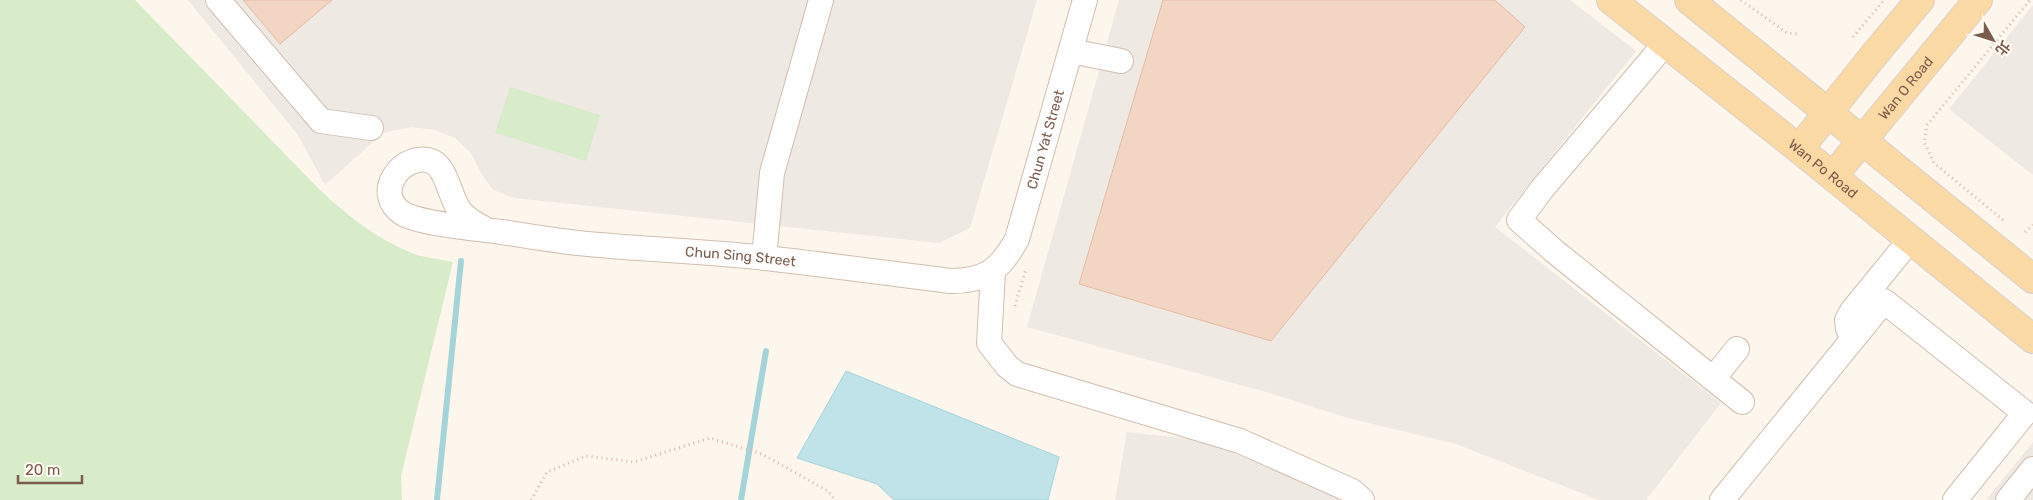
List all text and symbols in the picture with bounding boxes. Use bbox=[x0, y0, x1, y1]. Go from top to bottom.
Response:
north arrow bbox=[1968, 15, 2018, 65]
text: 北 bbox=[1992, 37, 2014, 59]
street label: Wan O Road bbox=[1875, 53, 1936, 123]
street label: Chun Yat Street bbox=[1023, 87, 1068, 191]
street label: Wan Po Road bbox=[1785, 136, 1861, 202]
street label: Chun Sing Street bbox=[685, 243, 797, 270]
scale bar bbox=[18, 452, 81, 484]
text: 20 m bbox=[25, 461, 60, 479]

